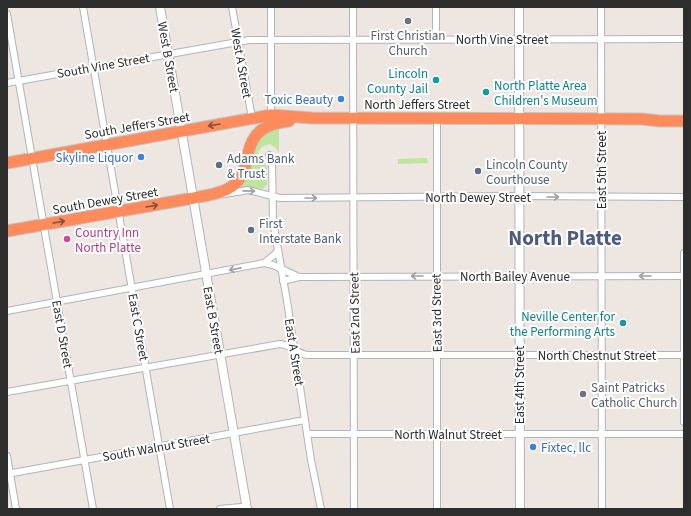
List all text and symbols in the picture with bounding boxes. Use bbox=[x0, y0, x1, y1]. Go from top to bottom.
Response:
marker: First Christian Church bbox=[403, 16, 413, 26]
street label: West B Street bbox=[153, 20, 183, 95]
street label: West A Street bbox=[226, 27, 256, 100]
place label: First Christian Church bbox=[371, 27, 445, 60]
street label: North Vine Street bbox=[456, 31, 549, 49]
street label: South Vine Street bbox=[55, 49, 151, 83]
place label: Lincoln County Jail bbox=[367, 65, 428, 98]
marker: Lincoln County Jail bbox=[431, 75, 441, 85]
place label: North Platte Area Children's Museum bbox=[494, 77, 597, 110]
marker: North Platte Area Children's Museum bbox=[481, 87, 491, 97]
place label: Toxic Beauty bbox=[265, 91, 333, 109]
marker: Toxic Beauty bbox=[336, 94, 346, 104]
street label: North Jeffers Street bbox=[364, 96, 470, 114]
street label: South Jeffers Street bbox=[83, 108, 192, 144]
one-way arrow bbox=[208, 122, 221, 130]
street label: East 5th Street bbox=[593, 130, 611, 209]
place label: Skyline Liquor bbox=[56, 149, 133, 167]
place label: Adams Bank & Trust bbox=[227, 150, 295, 183]
marker: Skyline Liquor bbox=[136, 152, 146, 162]
place label: Lincoln County Courthouse bbox=[486, 156, 567, 189]
marker: Adams Bank & Trust bbox=[214, 160, 224, 170]
marker: Lincoln County Courthouse bbox=[473, 166, 483, 176]
street label: South Dewey Street bbox=[51, 183, 160, 219]
one-way arrow bbox=[242, 187, 255, 195]
street label: North Dewey Street bbox=[425, 189, 531, 207]
one-way arrow bbox=[546, 193, 559, 201]
one-way arrow bbox=[304, 194, 317, 202]
one-way arrow bbox=[145, 201, 158, 209]
place label: First Interstate Bank bbox=[259, 215, 342, 248]
one-way arrow bbox=[52, 218, 65, 226]
district label: North Platte bbox=[508, 223, 622, 253]
place label: Country Inn North Platte bbox=[75, 224, 141, 257]
marker: First Interstate Bank bbox=[246, 225, 256, 235]
marker: Country Inn North Platte bbox=[62, 234, 72, 244]
one-way arrow bbox=[229, 265, 242, 273]
street label: North Bailey Avenue bbox=[460, 268, 570, 286]
street label: East 2nd Street bbox=[345, 271, 365, 354]
one-way arrow bbox=[411, 272, 424, 280]
one-way arrow bbox=[639, 272, 652, 280]
street label: East 3rd Street bbox=[427, 273, 447, 353]
street label: East B Street bbox=[198, 285, 228, 356]
street label: East C Street bbox=[123, 292, 153, 363]
street label: East D Street bbox=[47, 299, 77, 370]
place label: Neville Center for the Performing Arts bbox=[510, 308, 616, 341]
street label: East A Street bbox=[280, 317, 308, 388]
marker: Neville Center for the Performing Arts bbox=[618, 318, 628, 328]
street label: East 4th Street bbox=[511, 345, 529, 424]
street label: North Chestnut Street bbox=[538, 347, 657, 365]
place label: Saint Patricks Catholic Church bbox=[591, 379, 677, 412]
marker: Saint Patricks Catholic Church bbox=[578, 389, 588, 399]
street label: North Walnut Street bbox=[394, 426, 502, 444]
street label: South Walnut Street bbox=[101, 430, 212, 466]
place label: Fixtec, llc bbox=[541, 439, 591, 457]
marker: Fixtec, llc bbox=[528, 442, 538, 452]

